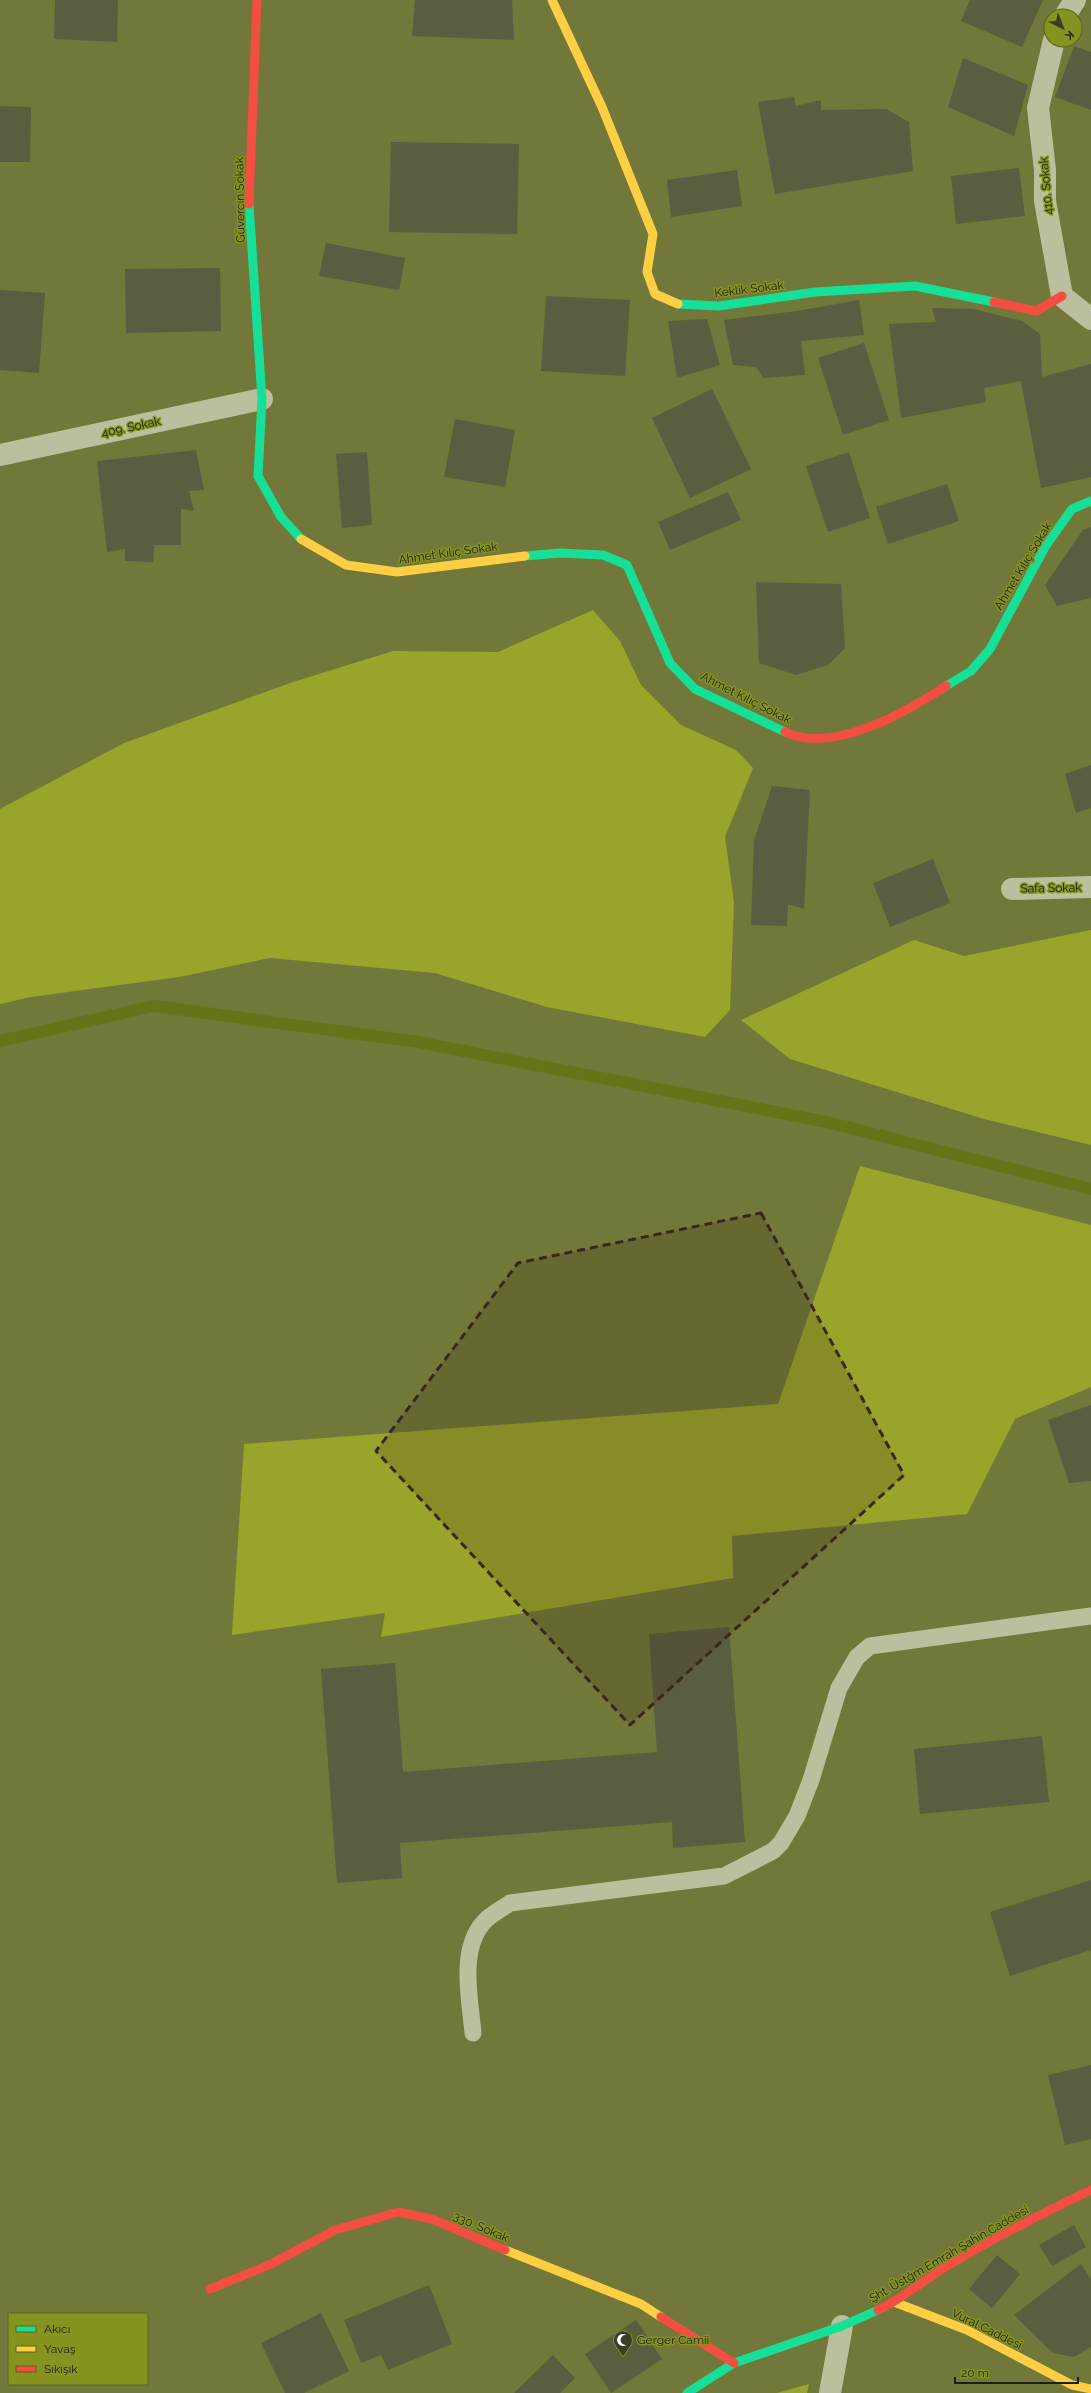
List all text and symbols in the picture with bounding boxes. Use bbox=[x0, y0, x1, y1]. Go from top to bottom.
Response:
north arrow bbox=[1043, 8, 1083, 48]
text: K bbox=[1062, 28, 1077, 43]
street label: Güvercin Sokak bbox=[232, 156, 248, 243]
street label: 410. Sokak bbox=[1036, 156, 1056, 216]
street label: Keklik Sokak bbox=[714, 278, 785, 300]
street label: 409. Sokak bbox=[100, 414, 162, 440]
street label: Ahmet Kılıç Sokak bbox=[991, 519, 1055, 612]
street label: Ahmet Kılıç Sokak bbox=[398, 539, 499, 567]
street label: Ahmet Kılıç Sokak bbox=[698, 669, 794, 727]
street label: Safa Sokak bbox=[1020, 880, 1082, 896]
street label: Şht. Üstğm Emrah Şahin Caddesi bbox=[867, 2203, 1031, 2305]
street label: 330. Sokak bbox=[451, 2209, 512, 2245]
street label: Vural Caddesi bbox=[949, 2306, 1025, 2352]
legend bbox=[8, 2313, 148, 2385]
text: Akıcı bbox=[44, 2322, 70, 2336]
mosque icon: Gerger Camii bbox=[612, 2329, 634, 2357]
place label: Gerger Camii bbox=[637, 2333, 709, 2347]
text: Yavaş bbox=[44, 2342, 76, 2356]
scale bar bbox=[955, 2359, 1078, 2385]
text: Sıkışık bbox=[44, 2362, 78, 2376]
text: 20 m bbox=[961, 2366, 989, 2380]

